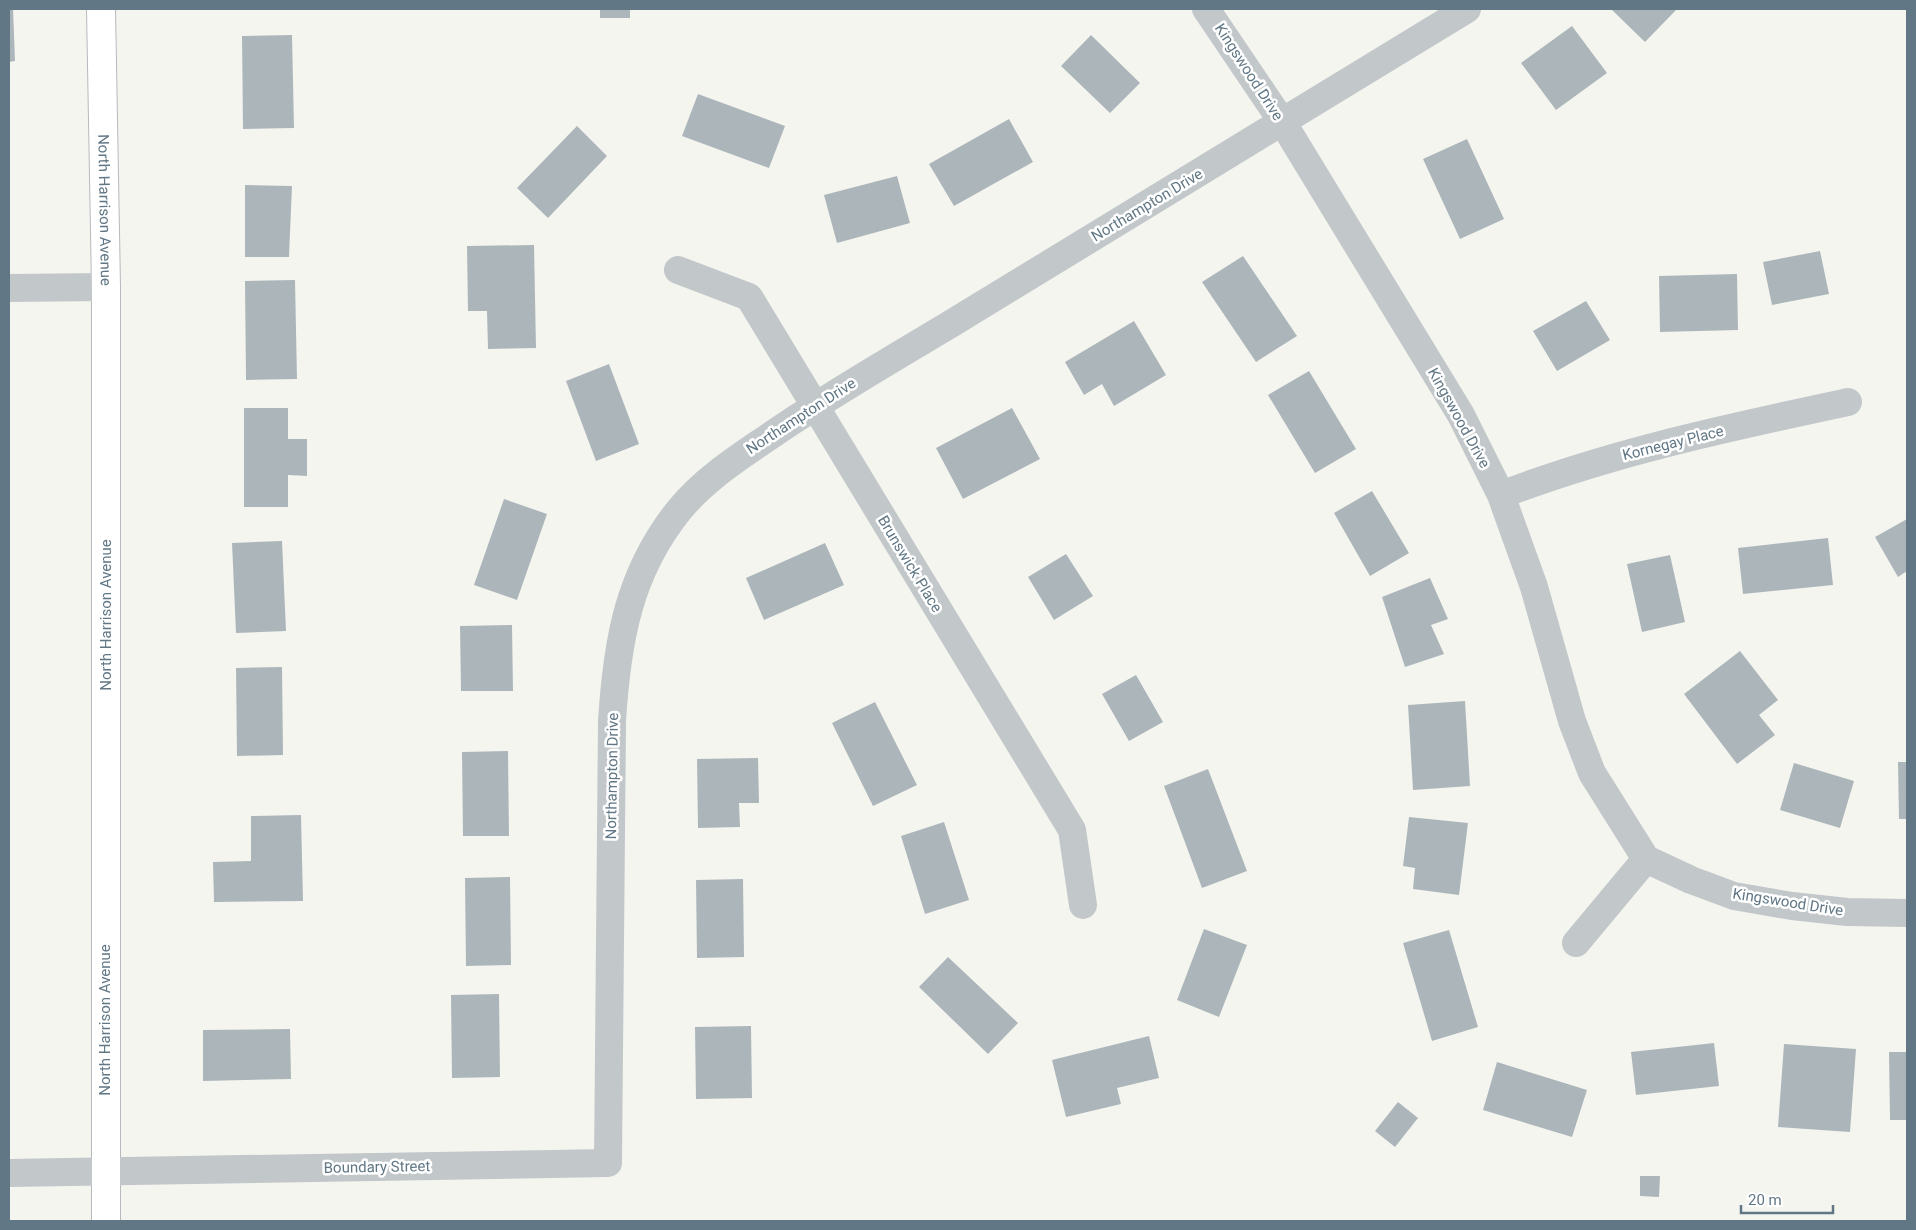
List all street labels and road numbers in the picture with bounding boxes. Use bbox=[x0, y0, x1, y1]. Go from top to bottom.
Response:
street label: Kingswood Drive bbox=[1211, 20, 1287, 124]
street label: North Harrison Avenue bbox=[94, 134, 115, 286]
street label: Northampton Drive bbox=[1088, 165, 1206, 245]
street label: Kingswood Drive bbox=[1424, 365, 1494, 471]
street label: Northampton Drive bbox=[743, 374, 859, 458]
street label: Kornegay Place bbox=[1621, 422, 1725, 464]
street label: Brunswick Place bbox=[874, 512, 946, 616]
street label: North Harrison Avenue bbox=[97, 539, 115, 691]
street label: Northampton Drive bbox=[602, 712, 622, 839]
street label: Kingswood Drive bbox=[1731, 884, 1845, 920]
street label: North Harrison Avenue bbox=[96, 944, 114, 1096]
street label: Boundary Street bbox=[324, 1157, 431, 1177]

